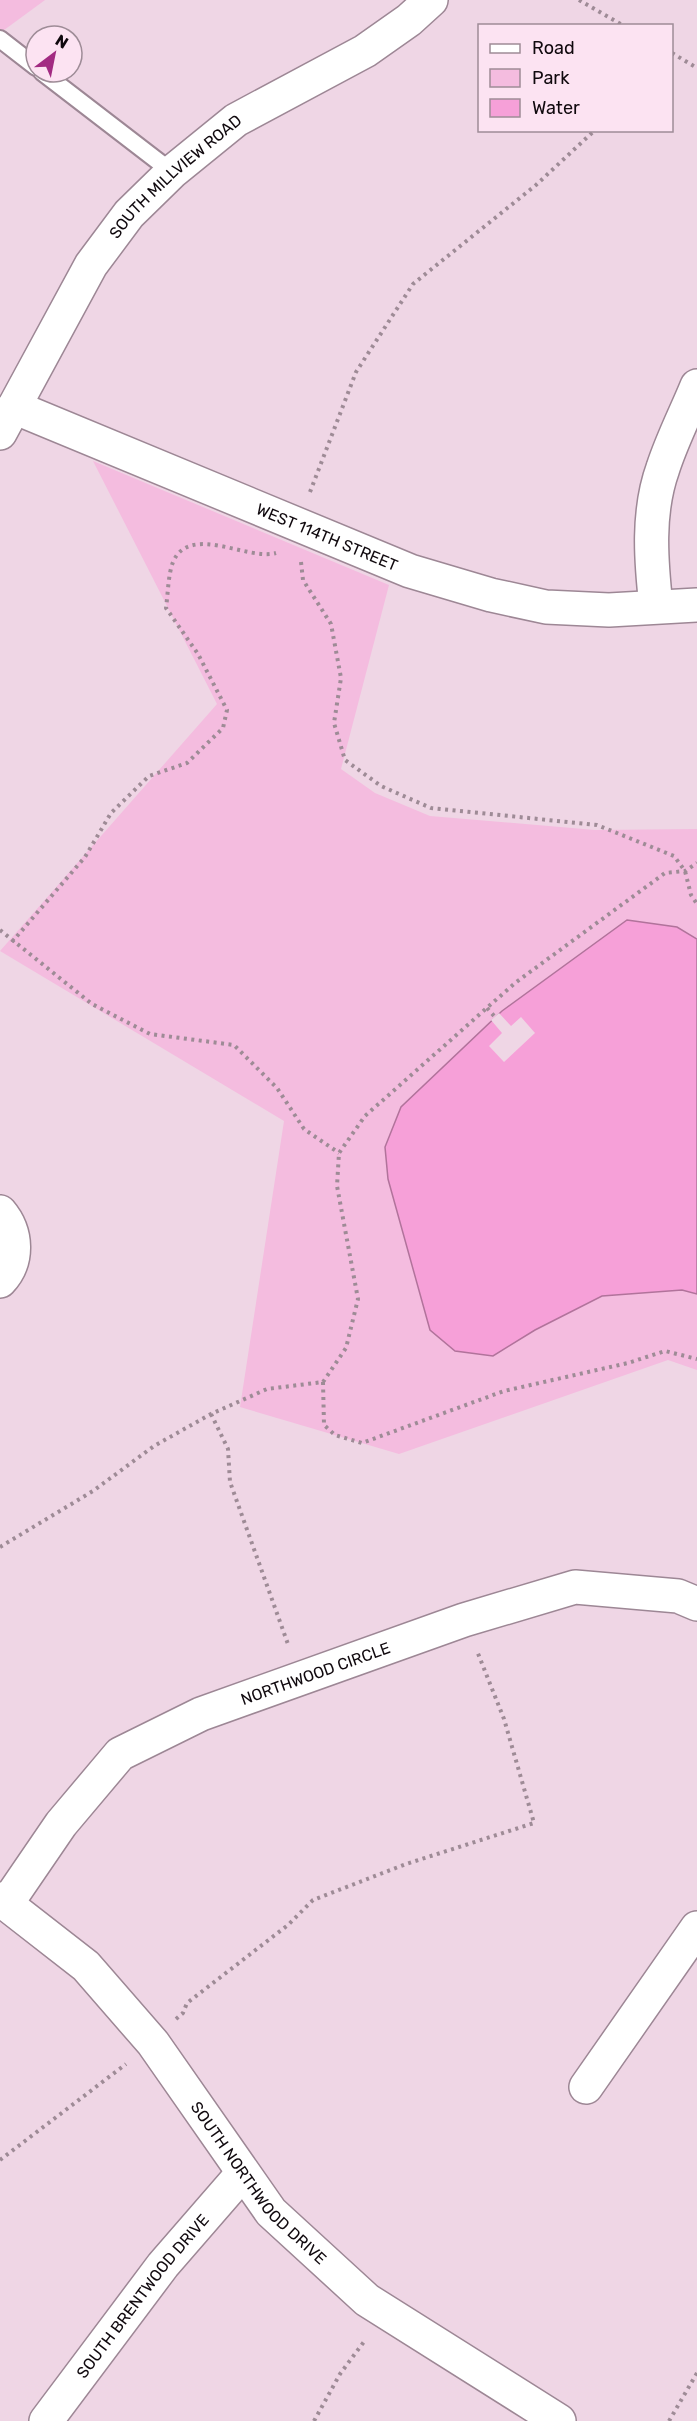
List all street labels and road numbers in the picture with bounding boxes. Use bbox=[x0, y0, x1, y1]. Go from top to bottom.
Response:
street label: SOUTH MILLVIEW ROAD bbox=[105, 111, 245, 242]
street label: WEST 114TH STREET bbox=[253, 499, 401, 575]
street label: NORTHWOOD CIRCLE bbox=[238, 1638, 393, 1709]
street label: SOUTH NORTHWOOD DRIVE bbox=[187, 2098, 330, 2268]
street label: SOUTH BRENTWOOD DRIVE bbox=[73, 2210, 213, 2382]

